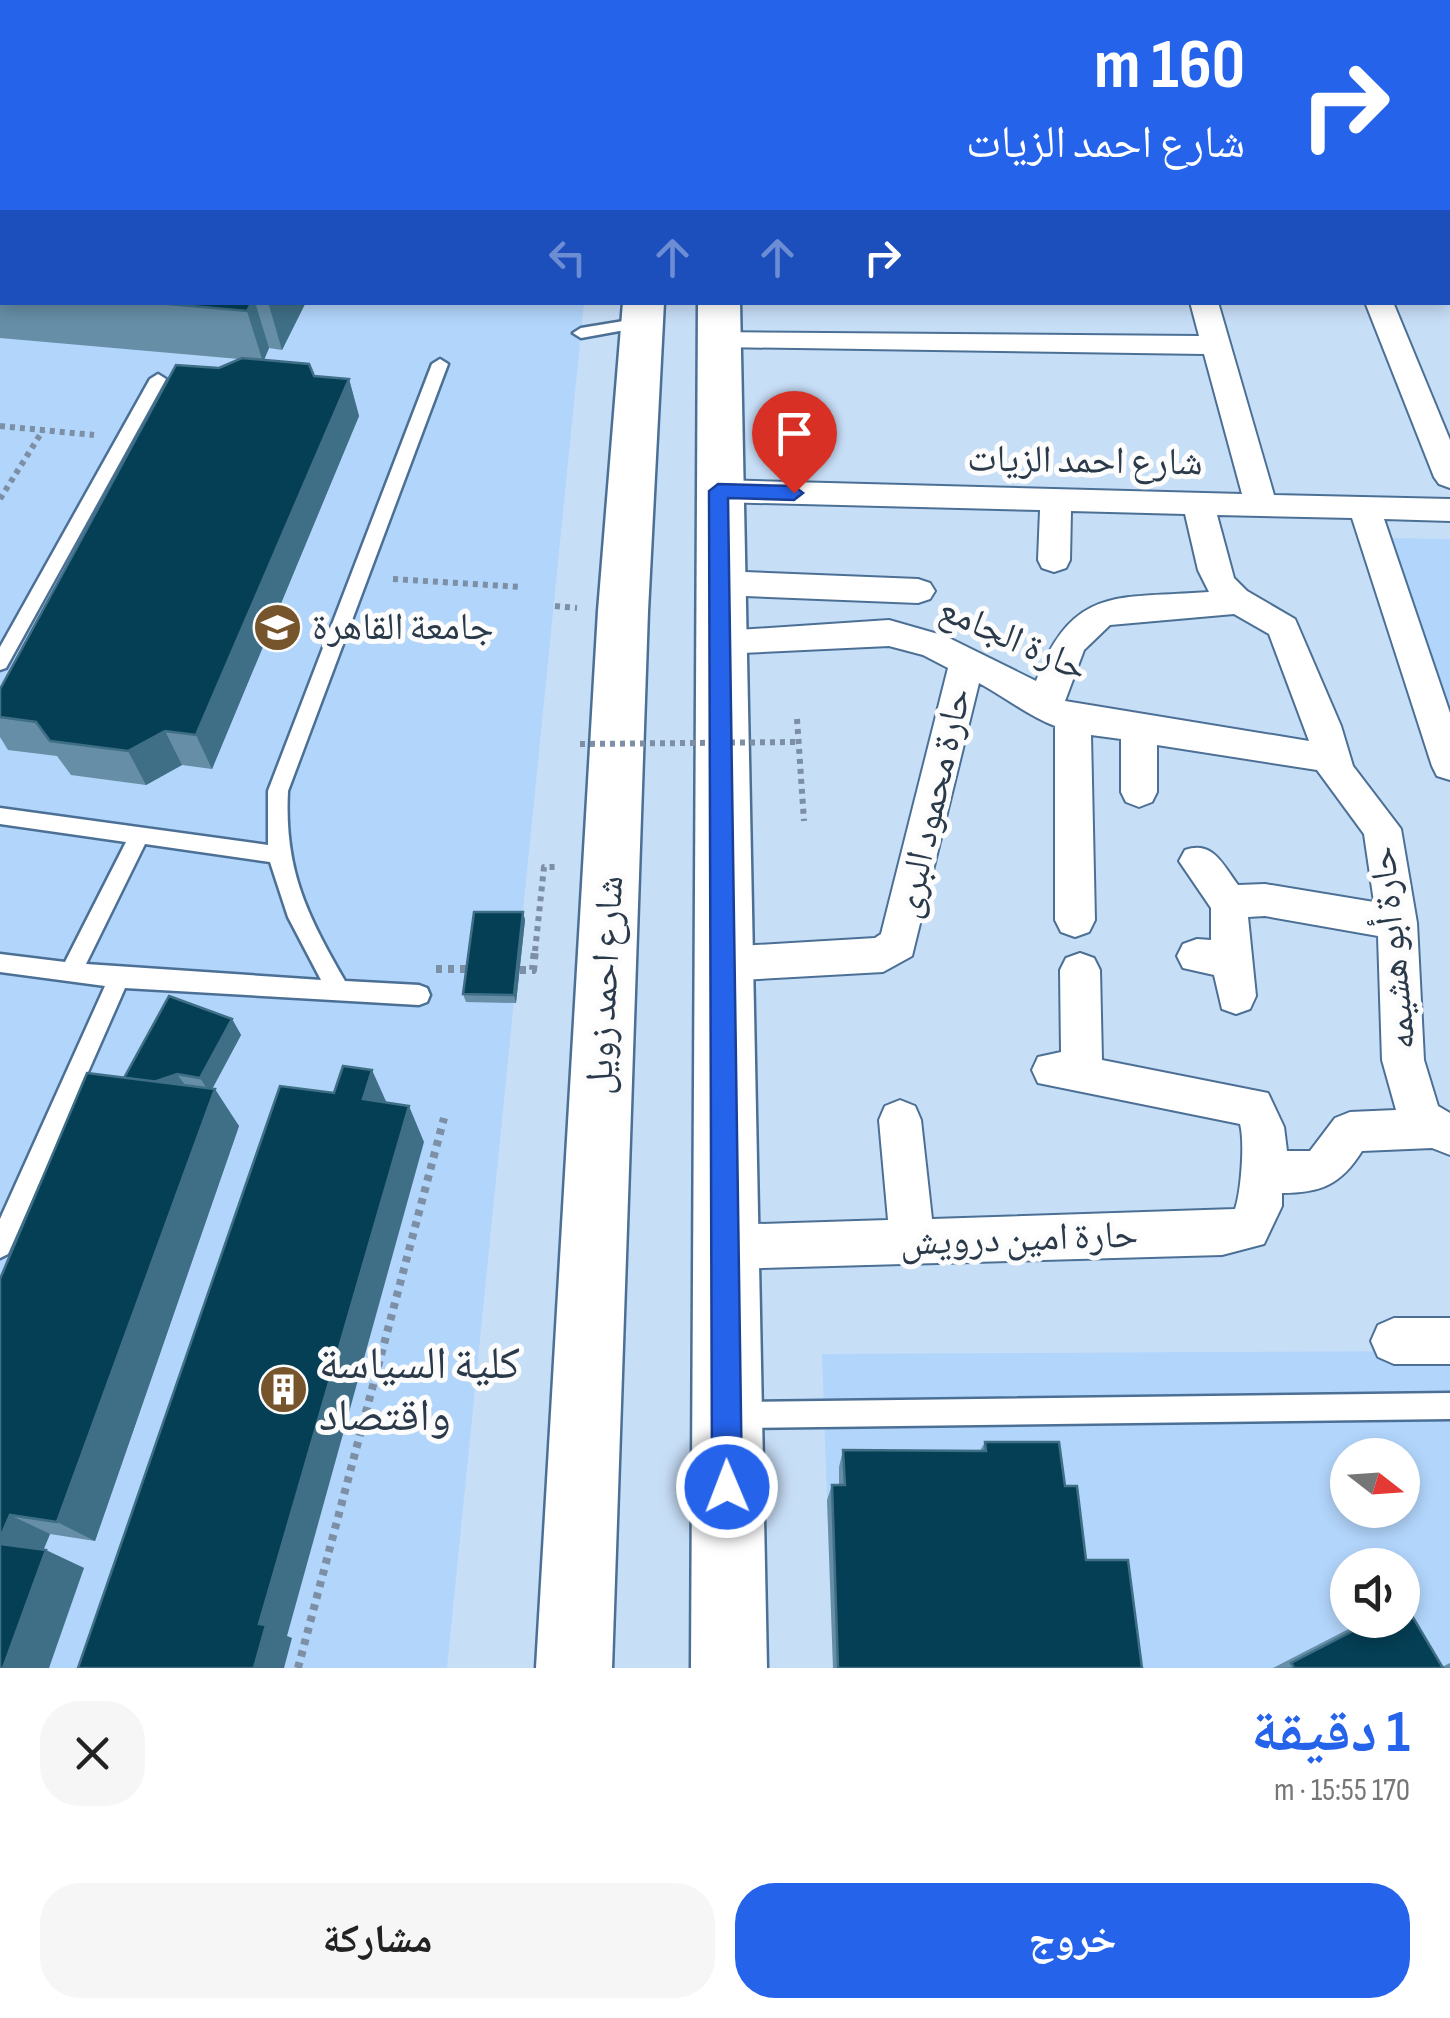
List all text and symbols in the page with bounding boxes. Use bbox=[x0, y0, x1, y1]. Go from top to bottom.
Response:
text: 160 m bbox=[1094, 24, 1245, 108]
icon: right bbox=[1280, 40, 1410, 170]
text: شارع احمد الزيات bbox=[966, 116, 1245, 171]
icon: left bbox=[540, 230, 595, 285]
icon: ahead bbox=[645, 230, 700, 285]
icon: ahead bbox=[750, 230, 805, 285]
icon: right bbox=[855, 230, 910, 285]
pin bbox=[752, 391, 837, 494]
icon: arrive bbox=[767, 406, 822, 461]
street label: شارع احمد الزيات bbox=[967, 436, 1203, 486]
street label: حارة الجامع bbox=[932, 586, 1094, 692]
school or university icon: جامعة القاهرة bbox=[251, 601, 303, 653]
place label: جامعة القاهرة bbox=[312, 605, 494, 650]
street label: حارة محمود البرى bbox=[885, 683, 981, 923]
street label: حارة أبو هشيمه bbox=[1359, 844, 1426, 1052]
street label: شارع احمد زويل bbox=[577, 874, 633, 1096]
street label: حارة امين درويش bbox=[899, 1212, 1139, 1266]
place label: كلية السياسة واقتصاد bbox=[319, 1337, 520, 1444]
building icon: كلية السياسة واقتصاد bbox=[258, 1364, 310, 1416]
position arrow bbox=[675, 1435, 779, 1539]
north arrow bbox=[1330, 1438, 1420, 1528]
map controls bbox=[1330, 1438, 1420, 1638]
button: sound bbox=[1330, 1548, 1420, 1638]
text: 1 دقيقة bbox=[1251, 1697, 1410, 1769]
button: close bbox=[40, 1701, 145, 1806]
text: 170 m · 15:55 bbox=[1274, 1771, 1410, 1810]
button: مشاركة bbox=[40, 1883, 715, 1998]
button: خروج bbox=[735, 1883, 1410, 1998]

